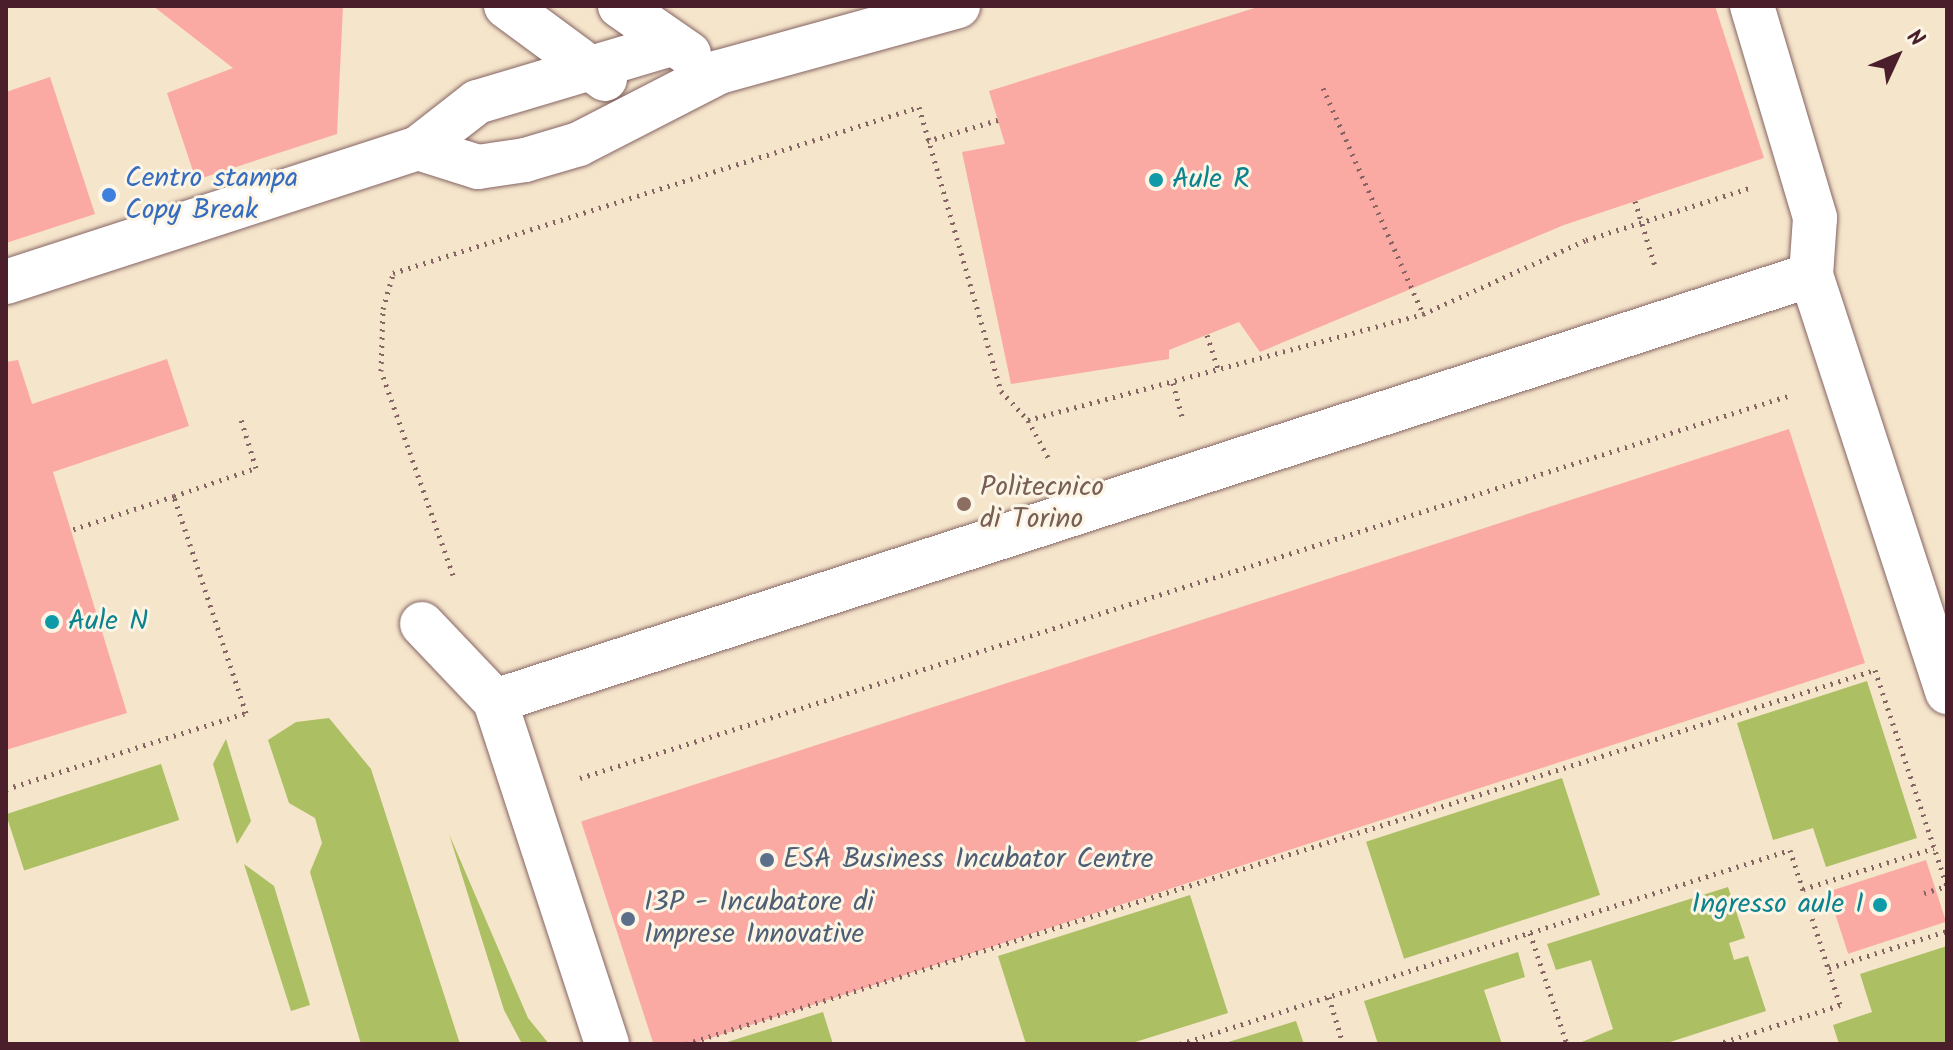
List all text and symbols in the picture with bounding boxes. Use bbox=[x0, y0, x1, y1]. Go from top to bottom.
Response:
north arrow bbox=[1857, 16, 1937, 96]
text: N bbox=[1897, 22, 1932, 56]
place label: Centro stampa Copy Break bbox=[125, 162, 298, 228]
place label: Aule R bbox=[1172, 163, 1250, 197]
marker: Aule R bbox=[1147, 171, 1165, 189]
marker: Centro stampa Copy Break bbox=[100, 186, 118, 204]
place label: Politecnico di Torino bbox=[980, 471, 1104, 537]
marker: Politecnico di Torino bbox=[955, 495, 973, 513]
place label: Aule N bbox=[68, 605, 148, 639]
marker: Aule N bbox=[43, 613, 61, 631]
place label: ESA Business Incubator Centre bbox=[783, 843, 1153, 877]
marker: ESA Business Incubator Centre bbox=[758, 851, 776, 869]
place label: I3P - Incubatore di Imprese Innovative bbox=[644, 886, 874, 952]
place label: Ingresso aule I bbox=[1691, 888, 1864, 922]
marker: Ingresso aule I bbox=[1871, 896, 1889, 914]
marker: I3P - Incubatore di Imprese Innovative bbox=[619, 910, 637, 928]

